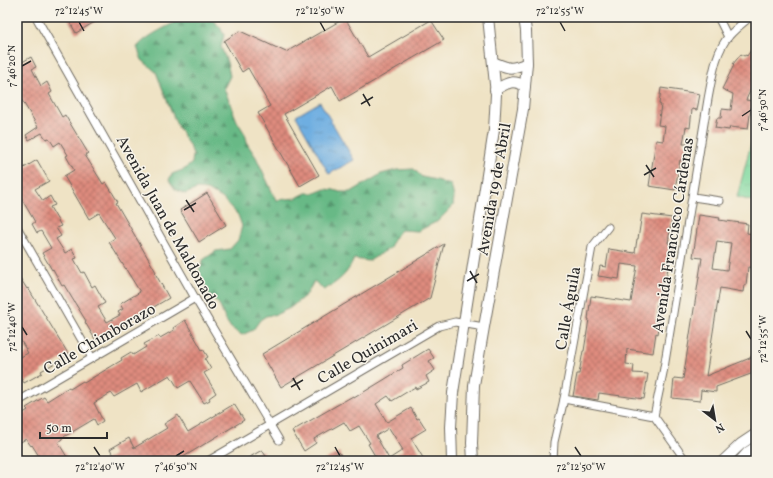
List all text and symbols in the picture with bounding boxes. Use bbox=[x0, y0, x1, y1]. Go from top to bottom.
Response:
text: 72°12'45"W bbox=[55, 4, 103, 18]
text: 72°12'50"W bbox=[296, 4, 344, 18]
text: 72°12'55"W bbox=[536, 4, 584, 18]
text: 7°46'20"N bbox=[5, 44, 19, 87]
text: 7°46'30"N bbox=[756, 88, 770, 131]
street label: Avenida 19 de Abril bbox=[472, 121, 518, 258]
street label: Avenida Juan de Maldonado bbox=[110, 132, 224, 314]
street label: Avenida Francisco Cárdenas bbox=[648, 136, 700, 334]
street label: Calle Águila bbox=[551, 265, 587, 352]
street label: Calle Chimborazo bbox=[40, 299, 160, 381]
text: 72°12'40"W bbox=[5, 302, 19, 352]
street label: Calle Quinimari bbox=[314, 315, 422, 390]
text: 72°12'55"W bbox=[756, 315, 770, 363]
north arrow bbox=[695, 400, 735, 440]
scale bar bbox=[40, 414, 107, 440]
text: N bbox=[712, 419, 727, 436]
text: 50 m bbox=[46, 421, 72, 437]
text: 72°12'40"W bbox=[75, 460, 125, 474]
text: 7°46'30"N bbox=[155, 460, 198, 474]
text: 72°12'45"W bbox=[316, 460, 364, 474]
text: 72°12'50"W bbox=[557, 460, 605, 474]

